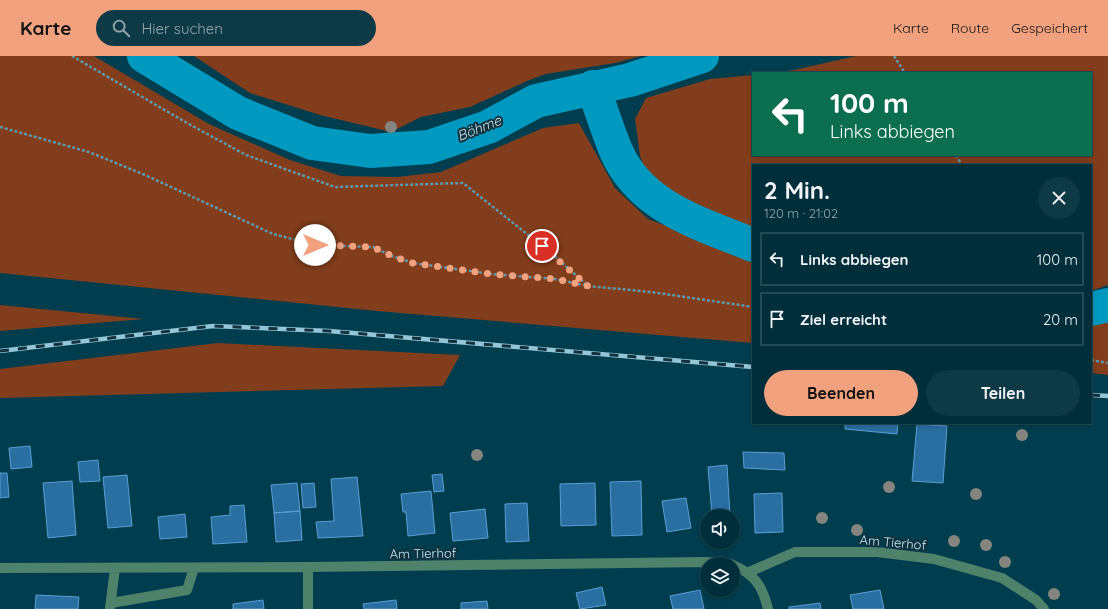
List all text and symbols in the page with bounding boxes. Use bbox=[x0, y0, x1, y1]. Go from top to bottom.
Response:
search box bbox=[96, 10, 376, 46]
text: Karte bbox=[20, 16, 72, 40]
icon: search bbox=[110, 17, 132, 39]
text: Hier suchen bbox=[142, 19, 223, 38]
text: Karte bbox=[893, 19, 929, 37]
text: Route bbox=[951, 19, 989, 37]
text: Gespeichert bbox=[1011, 19, 1088, 37]
text: 100 m bbox=[830, 85, 909, 120]
icon: left bbox=[764, 88, 816, 140]
water label: Böhme bbox=[454, 111, 505, 145]
text: Links abbiegen bbox=[830, 120, 955, 143]
text: 2 Min. bbox=[764, 175, 830, 205]
button: close bbox=[1038, 177, 1080, 219]
text: 120 m · 21:02 bbox=[764, 205, 838, 221]
position arrow bbox=[294, 224, 336, 266]
pin bbox=[525, 229, 559, 263]
icon: arrive bbox=[531, 235, 553, 257]
icon: left bbox=[766, 248, 788, 270]
text: Links abbiegen bbox=[800, 250, 908, 269]
text: 100 m bbox=[1037, 250, 1078, 269]
icon: arrive bbox=[766, 308, 788, 330]
text: Ziel erreicht bbox=[800, 310, 887, 329]
text: 20 m bbox=[1043, 310, 1078, 329]
button: Beenden bbox=[764, 370, 918, 416]
button: Teilen bbox=[926, 370, 1080, 416]
map controls bbox=[700, 509, 740, 597]
button: sound bbox=[700, 509, 740, 549]
street label: Am Tierhof bbox=[859, 531, 927, 553]
street label: Am Tierhof bbox=[390, 544, 457, 562]
button: layers bbox=[700, 557, 740, 597]

